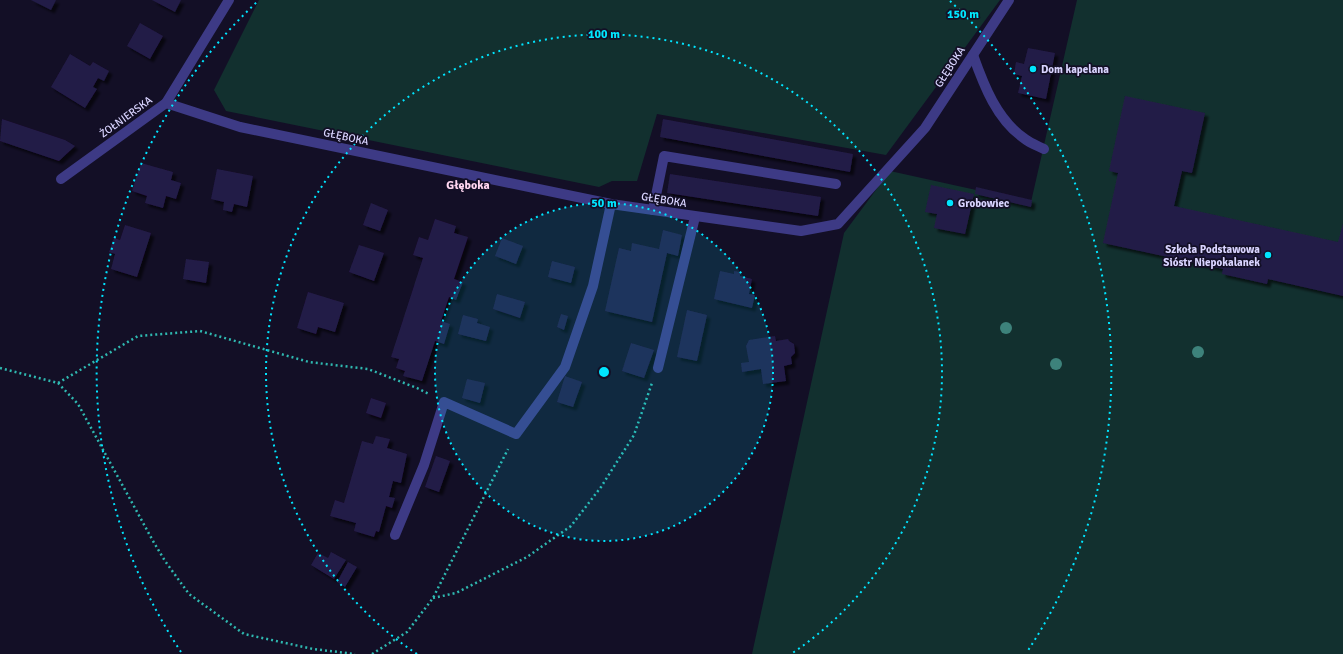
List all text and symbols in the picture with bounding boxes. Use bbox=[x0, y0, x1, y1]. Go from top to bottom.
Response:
text: 150 m bbox=[947, 7, 979, 22]
text: 100 m bbox=[588, 27, 620, 42]
street label: GŁĘBOKA bbox=[932, 44, 968, 90]
place label: Dom kapelana bbox=[1041, 63, 1109, 76]
marker: Dom kapelana bbox=[1028, 64, 1038, 74]
street label: ŻOŁNIERSKA bbox=[97, 93, 155, 140]
street label: GŁĘBOKA bbox=[322, 126, 370, 148]
district label: Głęboka bbox=[446, 178, 490, 193]
street label: GŁĘBOKA bbox=[640, 190, 688, 210]
text: 50 m bbox=[591, 196, 617, 211]
place label: Grobowiec bbox=[958, 197, 1009, 210]
marker: Grobowiec bbox=[945, 198, 955, 208]
place label: Szkoła Podstawowa Sióstr Niepokalanek bbox=[1163, 243, 1260, 269]
marker: Szkoła Podstawowa Sióstr Niepokalanek bbox=[1263, 250, 1273, 260]
centre of rings bbox=[597, 365, 611, 379]

